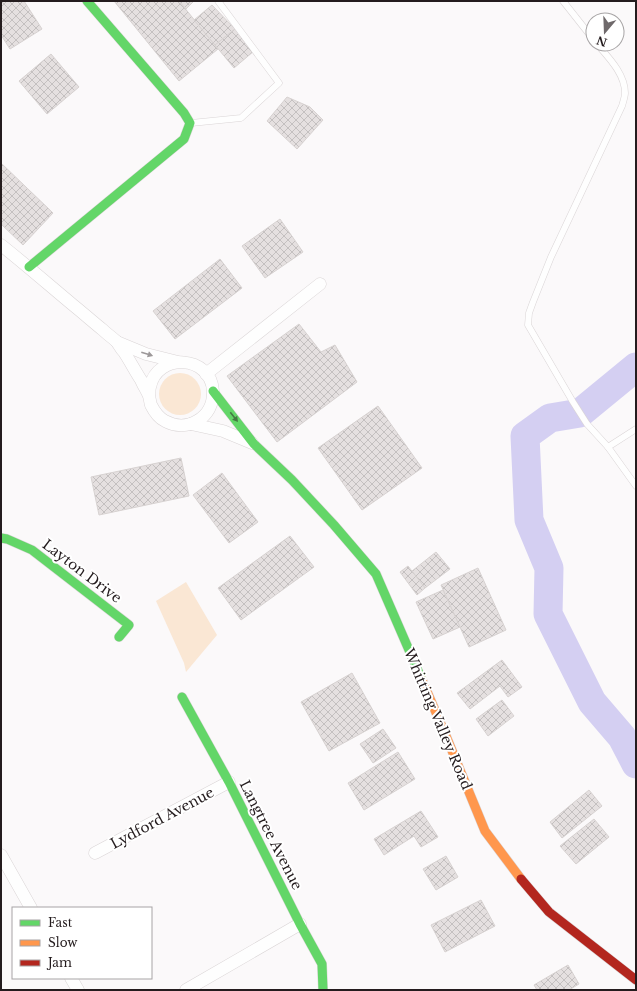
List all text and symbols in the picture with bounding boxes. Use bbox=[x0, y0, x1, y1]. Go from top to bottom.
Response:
north arrow bbox=[585, 12, 625, 52]
text: N bbox=[594, 33, 609, 50]
one-way arrow bbox=[141, 351, 153, 357]
one-way arrow bbox=[229, 412, 238, 423]
street label: Layton Drive bbox=[39, 535, 125, 607]
street label: Whitting Valley Road bbox=[400, 645, 476, 793]
street label: Langtree Avenue bbox=[236, 777, 306, 893]
street label: Lydford Avenue bbox=[107, 783, 217, 853]
legend bbox=[12, 907, 152, 979]
text: Fast bbox=[48, 915, 73, 930]
text: Slow bbox=[48, 935, 78, 950]
text: Jam bbox=[46, 955, 72, 970]

